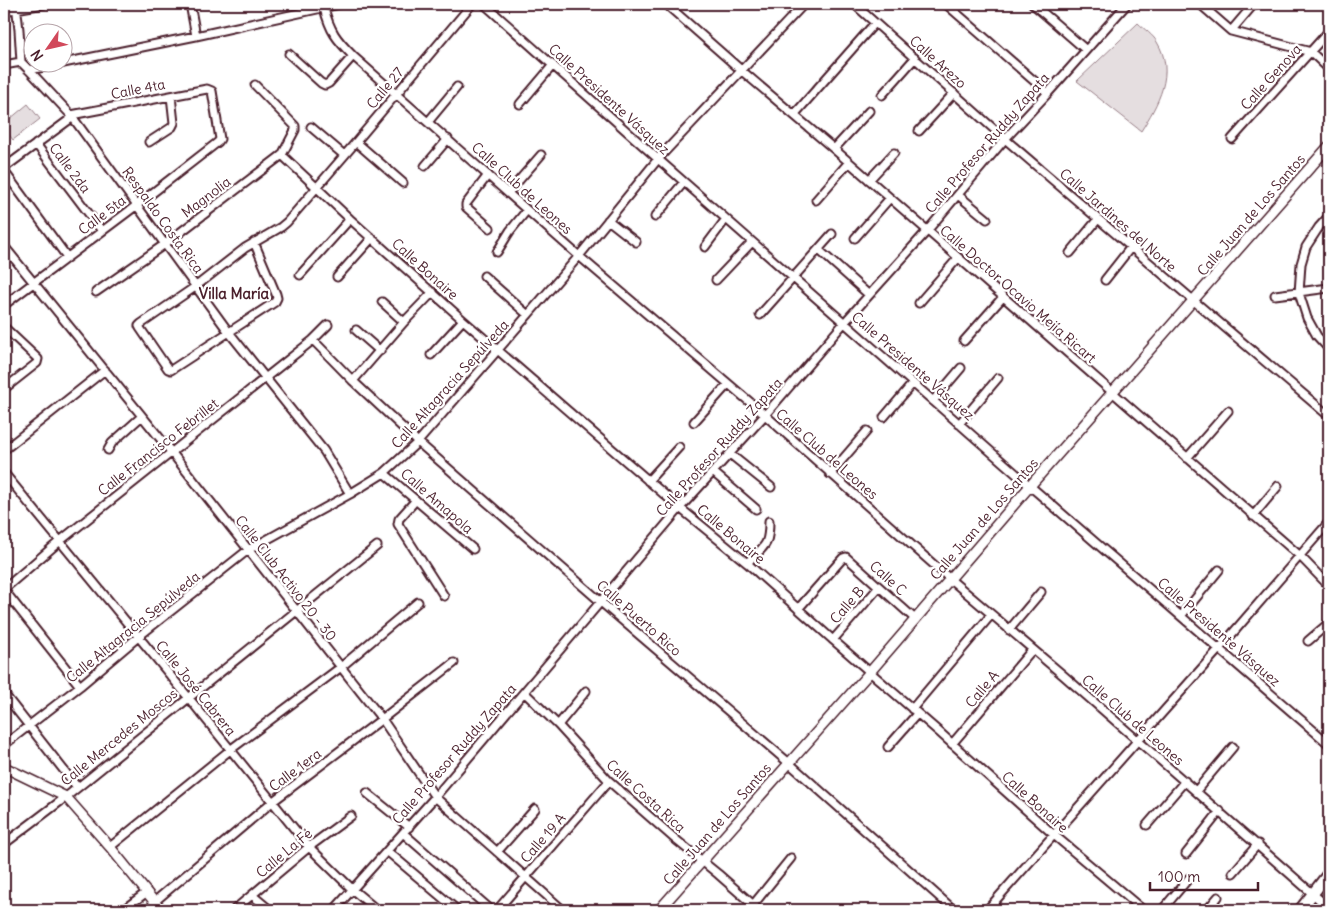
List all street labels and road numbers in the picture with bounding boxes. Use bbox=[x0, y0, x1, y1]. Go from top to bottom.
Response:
street label: Calle Arezo bbox=[906, 32, 970, 92]
street label: Calle Presidente Vásquez bbox=[545, 40, 673, 158]
street label: Calle Genova bbox=[1237, 40, 1305, 114]
street label: Calle 27 bbox=[362, 63, 408, 112]
street label: Calle Profesor Ruddy Zapata bbox=[921, 69, 1053, 217]
street label: Calle 4ta bbox=[109, 75, 167, 103]
street label: Calle Club de Leones bbox=[468, 138, 576, 238]
street label: Calle 2da bbox=[45, 139, 95, 197]
street label: Calle Juan de Los Santos bbox=[1193, 150, 1309, 280]
street label: Respaldo Costa Rica bbox=[118, 163, 208, 277]
street label: Calle Jardines del Norte bbox=[1056, 164, 1180, 276]
street label: Magnolia bbox=[178, 173, 234, 221]
street label: Calle 5ta bbox=[75, 191, 129, 239]
street label: Calle Doctor Ocavio Mejía Ricart bbox=[936, 221, 1100, 367]
street label: Calle Bonaire bbox=[388, 234, 462, 304]
street label: Calle Presidente Vásquez bbox=[848, 308, 978, 424]
street label: Calle Altagracia Sepúlveda bbox=[387, 316, 513, 452]
street label: Calle Profesor Ruddy Zapata bbox=[652, 374, 786, 520]
street label: Calle Francisco Febrillet bbox=[94, 394, 222, 500]
street label: Calle Club de Leones bbox=[772, 405, 882, 503]
street label: Calle Juan de Los Santos bbox=[926, 454, 1042, 584]
street label: Calle Amapola bbox=[397, 465, 477, 537]
street label: Calle Bonaire bbox=[693, 500, 769, 568]
street label: Calle Club Activo 20 - 30 bbox=[231, 512, 341, 644]
street label: Calle C bbox=[866, 557, 910, 599]
street label: Calle Altagracia Sepúlveda bbox=[62, 567, 204, 687]
street label: Calle Presidente Vásquez bbox=[1154, 574, 1284, 690]
street label: Calle Puerto Rico bbox=[593, 576, 685, 660]
street label: Calle B bbox=[826, 583, 868, 627]
street label: Calle José Cabrera bbox=[152, 637, 240, 739]
street label: Calle A bbox=[961, 667, 1003, 711]
street label: Calle Club de Leones bbox=[1078, 671, 1188, 769]
street label: Calle Profesor Ruddy Zapata bbox=[388, 680, 520, 828]
street label: Calle Mercedes Moscos bbox=[57, 684, 181, 790]
street label: Calle 1era bbox=[265, 744, 325, 796]
street label: Calle Costa Rica bbox=[603, 756, 689, 836]
street label: Calle Juan de Los Santos bbox=[659, 759, 775, 889]
street label: Calle Bonaire bbox=[998, 767, 1072, 837]
street label: Calle 19 A bbox=[516, 809, 570, 867]
street label: Calle La Fé bbox=[252, 824, 316, 882]

